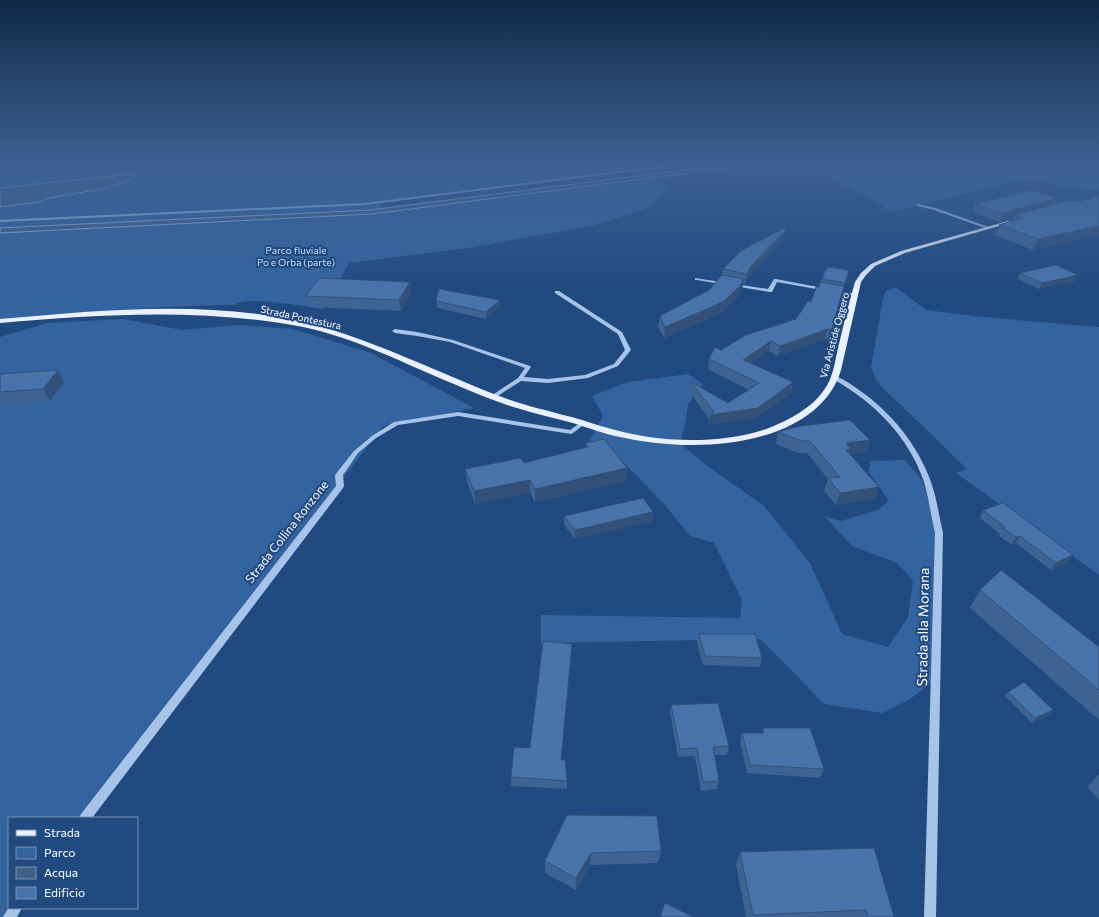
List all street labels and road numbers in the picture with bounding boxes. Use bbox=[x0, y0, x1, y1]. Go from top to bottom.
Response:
street label: Via Aristide Oggero bbox=[817, 291, 851, 379]
street label: Strada Pontestura bbox=[259, 303, 343, 331]
street label: Strada Collina Ronzone bbox=[242, 477, 331, 585]
street label: Strada alla Morana bbox=[913, 567, 932, 687]

